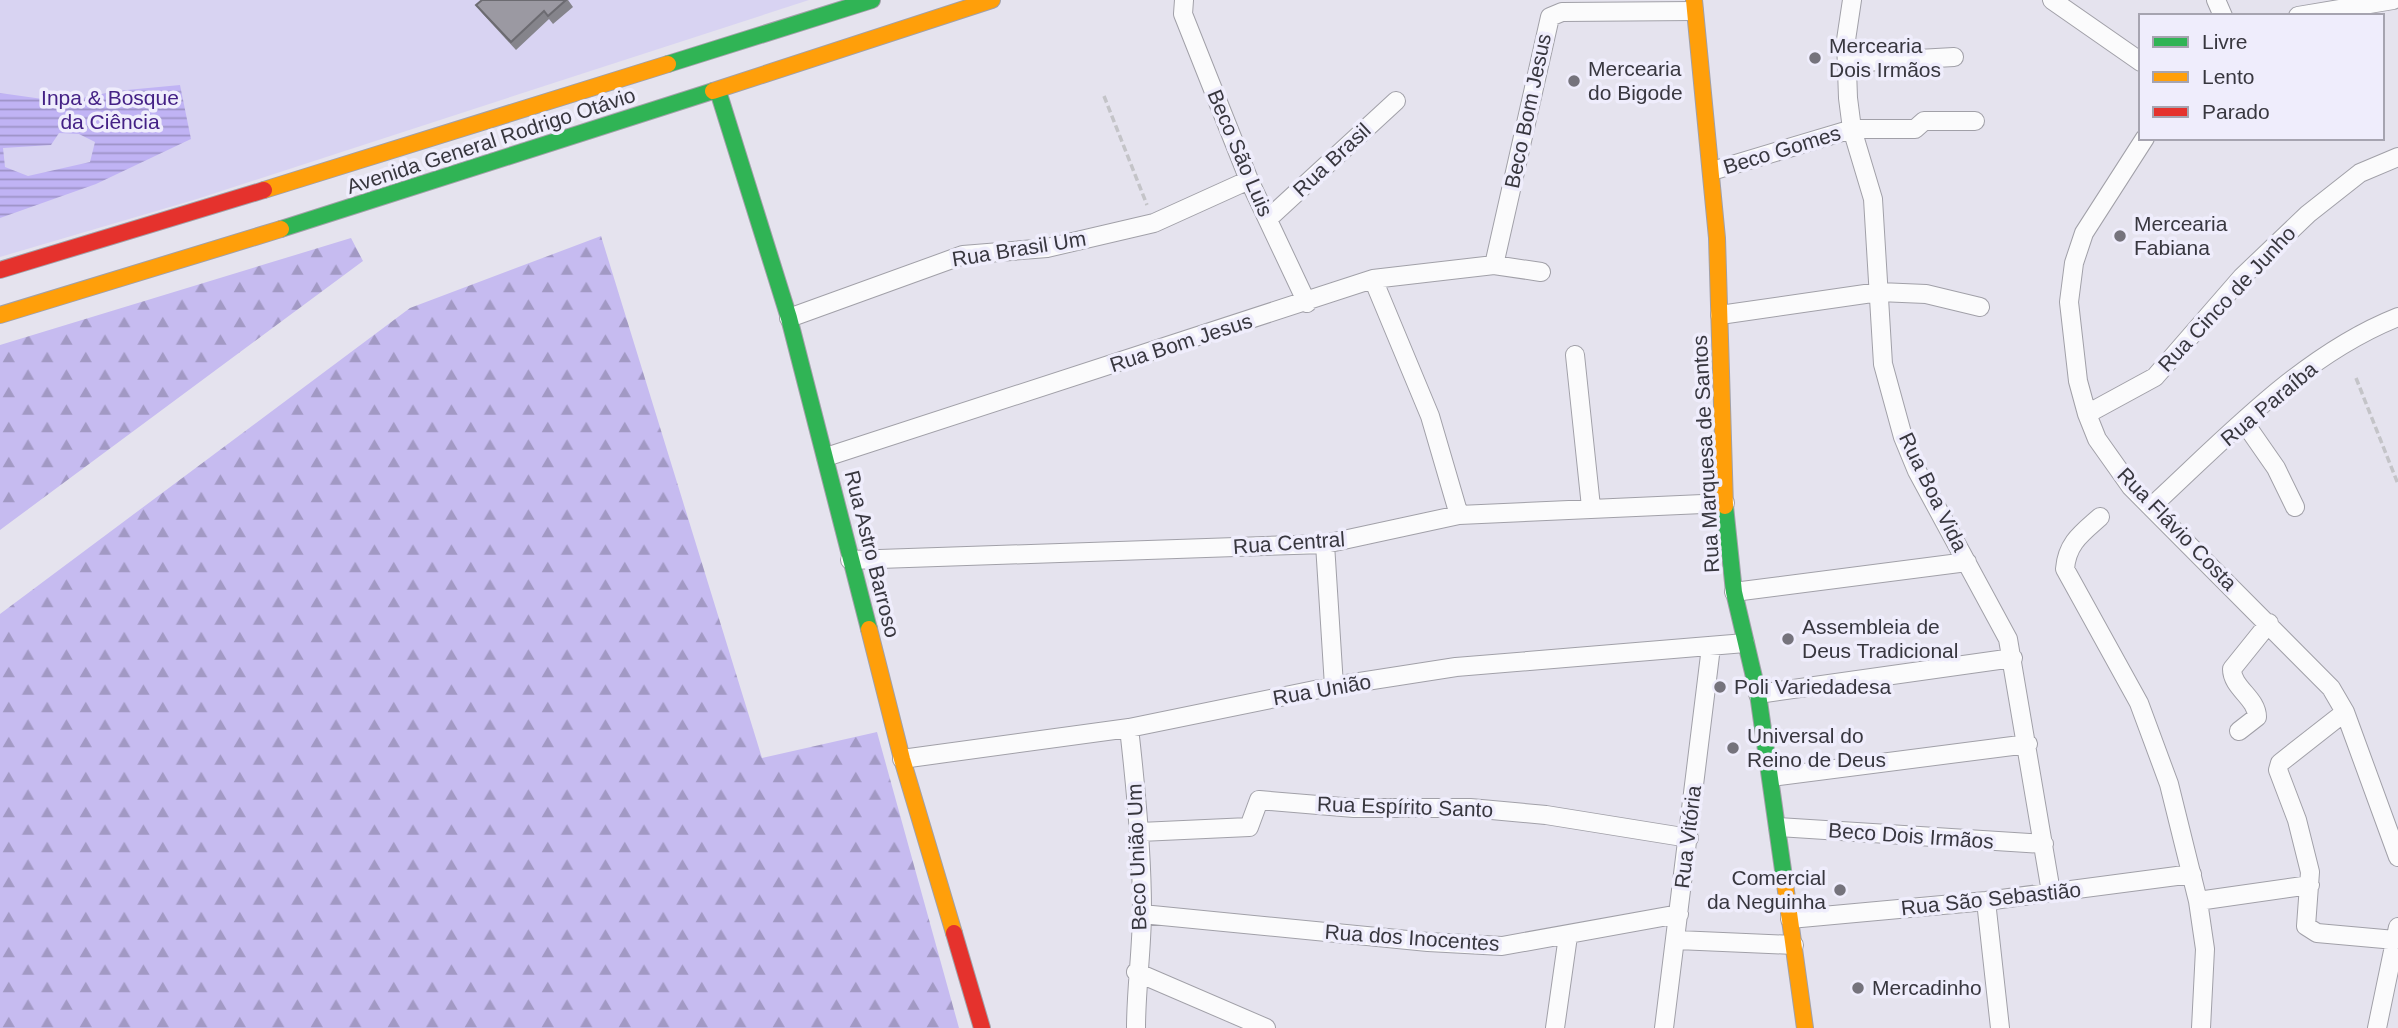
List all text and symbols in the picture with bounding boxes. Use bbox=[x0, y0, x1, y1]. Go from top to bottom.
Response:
legend bbox=[2139, 14, 2384, 140]
text: Livre bbox=[2202, 30, 2248, 53]
street label: Beco Bom Jesus bbox=[1500, 31, 1555, 190]
place label: Mercearia Dois Irmãos bbox=[1829, 34, 1941, 81]
marker: Mercearia Dois Irmãos bbox=[1807, 50, 1823, 66]
place label: Mercearia do Bigode bbox=[1588, 57, 1683, 104]
text: Lento bbox=[2202, 65, 2255, 88]
marker: Mercearia do Bigode bbox=[1566, 73, 1582, 89]
street label: Avenida General Rodrigo Otávio bbox=[344, 83, 638, 198]
park label: Inpa & Bosque da Ciência bbox=[41, 86, 179, 133]
street label: Beco São Luis bbox=[1203, 86, 1278, 220]
text: Parado bbox=[2202, 100, 2270, 123]
street label: Rua Brasil bbox=[1288, 118, 1375, 201]
street label: Beco Gomes bbox=[1720, 121, 1843, 178]
place label: Mercearia Fabiana bbox=[2134, 212, 2228, 259]
street label: Rua Cinco de Junho bbox=[2153, 221, 2300, 376]
street label: Rua Brasil Um bbox=[950, 227, 1088, 270]
marker: Mercearia Fabiana bbox=[2112, 228, 2128, 244]
street label: Rua Bom Jesus bbox=[1107, 309, 1255, 376]
street label: Rua Marquesa de Santos bbox=[1688, 335, 1723, 574]
street label: Rua Paraíba bbox=[2216, 357, 2321, 450]
street label: Rua Boa Vida bbox=[1895, 429, 1972, 555]
street label: Rua Flávio Costa bbox=[2113, 463, 2242, 595]
street label: Rua Astro Barroso bbox=[841, 468, 904, 640]
street label: Rua Central bbox=[1232, 527, 1346, 558]
place label: Assembleia de Deus Tradicional bbox=[1802, 615, 1958, 662]
marker: Assembleia de Deus Tradicional bbox=[1780, 631, 1796, 647]
street label: Rua União bbox=[1271, 670, 1373, 709]
place label: Poli Variedadesa bbox=[1734, 675, 1892, 698]
marker: Poli Variedadesa bbox=[1712, 679, 1728, 695]
place label: Universal do Reino de Deus bbox=[1747, 724, 1886, 771]
marker: Universal do Reino de Deus bbox=[1725, 740, 1741, 756]
street label: Beco União Um bbox=[1122, 783, 1151, 931]
street label: Rua Vitória bbox=[1670, 784, 1705, 890]
street label: Rua Espírito Santo bbox=[1317, 792, 1493, 821]
street label: Beco Dois Irmãos bbox=[1828, 818, 1995, 853]
place label: Comercial da Neguinha bbox=[1707, 866, 1826, 913]
street label: Rua São Sebastião bbox=[1900, 878, 2082, 919]
marker: Comercial da Neguinha bbox=[1832, 882, 1848, 898]
street label: Rua dos Inocentes bbox=[1324, 920, 1500, 955]
place label: Mercadinho bbox=[1872, 976, 1982, 999]
marker: Mercadinho bbox=[1850, 980, 1866, 996]

